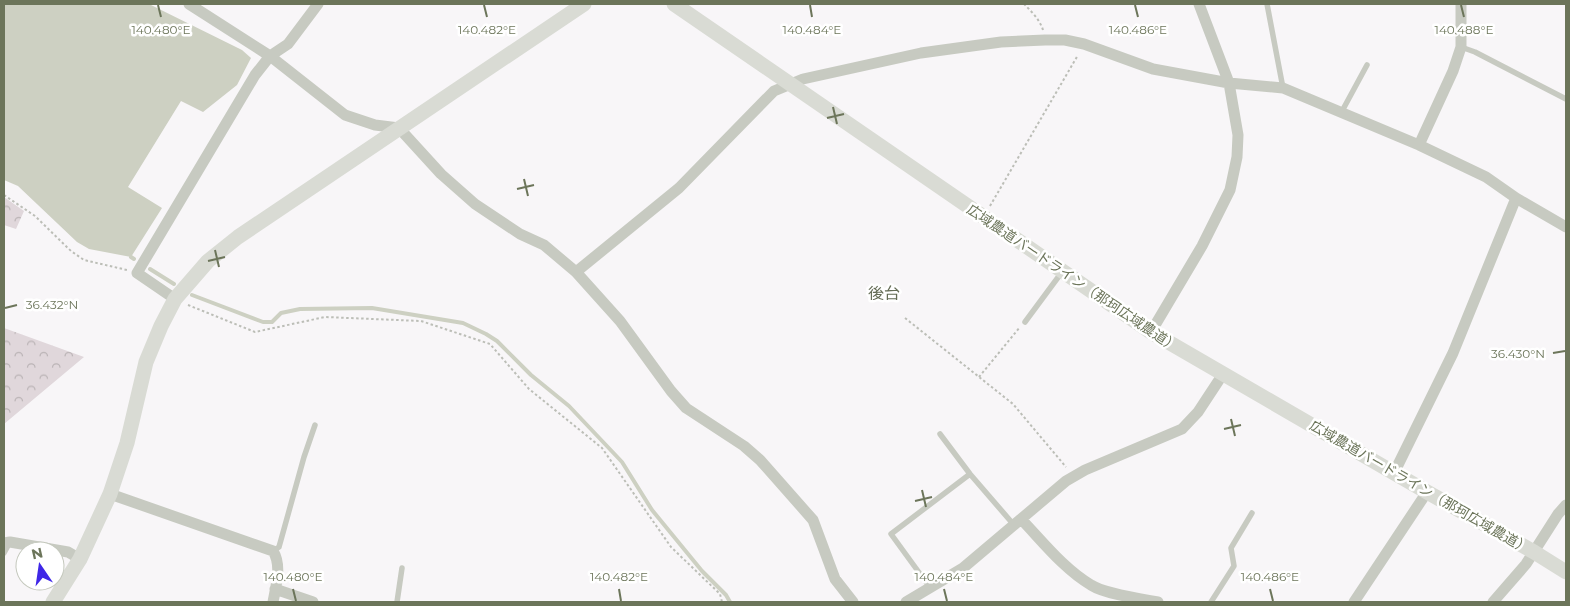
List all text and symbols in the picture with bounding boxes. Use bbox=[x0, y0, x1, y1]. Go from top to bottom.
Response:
text: 140.480°E bbox=[131, 22, 191, 37]
text: 140.482°E bbox=[458, 22, 516, 37]
text: 140.484°E bbox=[783, 22, 841, 37]
text: 140.486°E bbox=[1109, 22, 1167, 37]
text: 140.488°E bbox=[1435, 22, 1493, 37]
street label: 広域農道バードライン（那珂広域農道） bbox=[964, 200, 1182, 356]
district label: 後台 bbox=[868, 284, 900, 303]
text: 36.432°N bbox=[26, 297, 78, 312]
text: 36.430°N bbox=[1491, 346, 1545, 361]
street label: 広域農道バードライン（那珂広域農道） bbox=[1306, 416, 1534, 558]
north arrow bbox=[15, 541, 65, 591]
text: N bbox=[30, 543, 45, 563]
text: 140.480°E bbox=[263, 569, 323, 584]
text: 140.482°E bbox=[590, 569, 648, 584]
text: 140.484°E bbox=[915, 569, 973, 584]
text: 140.486°E bbox=[1241, 569, 1299, 584]

